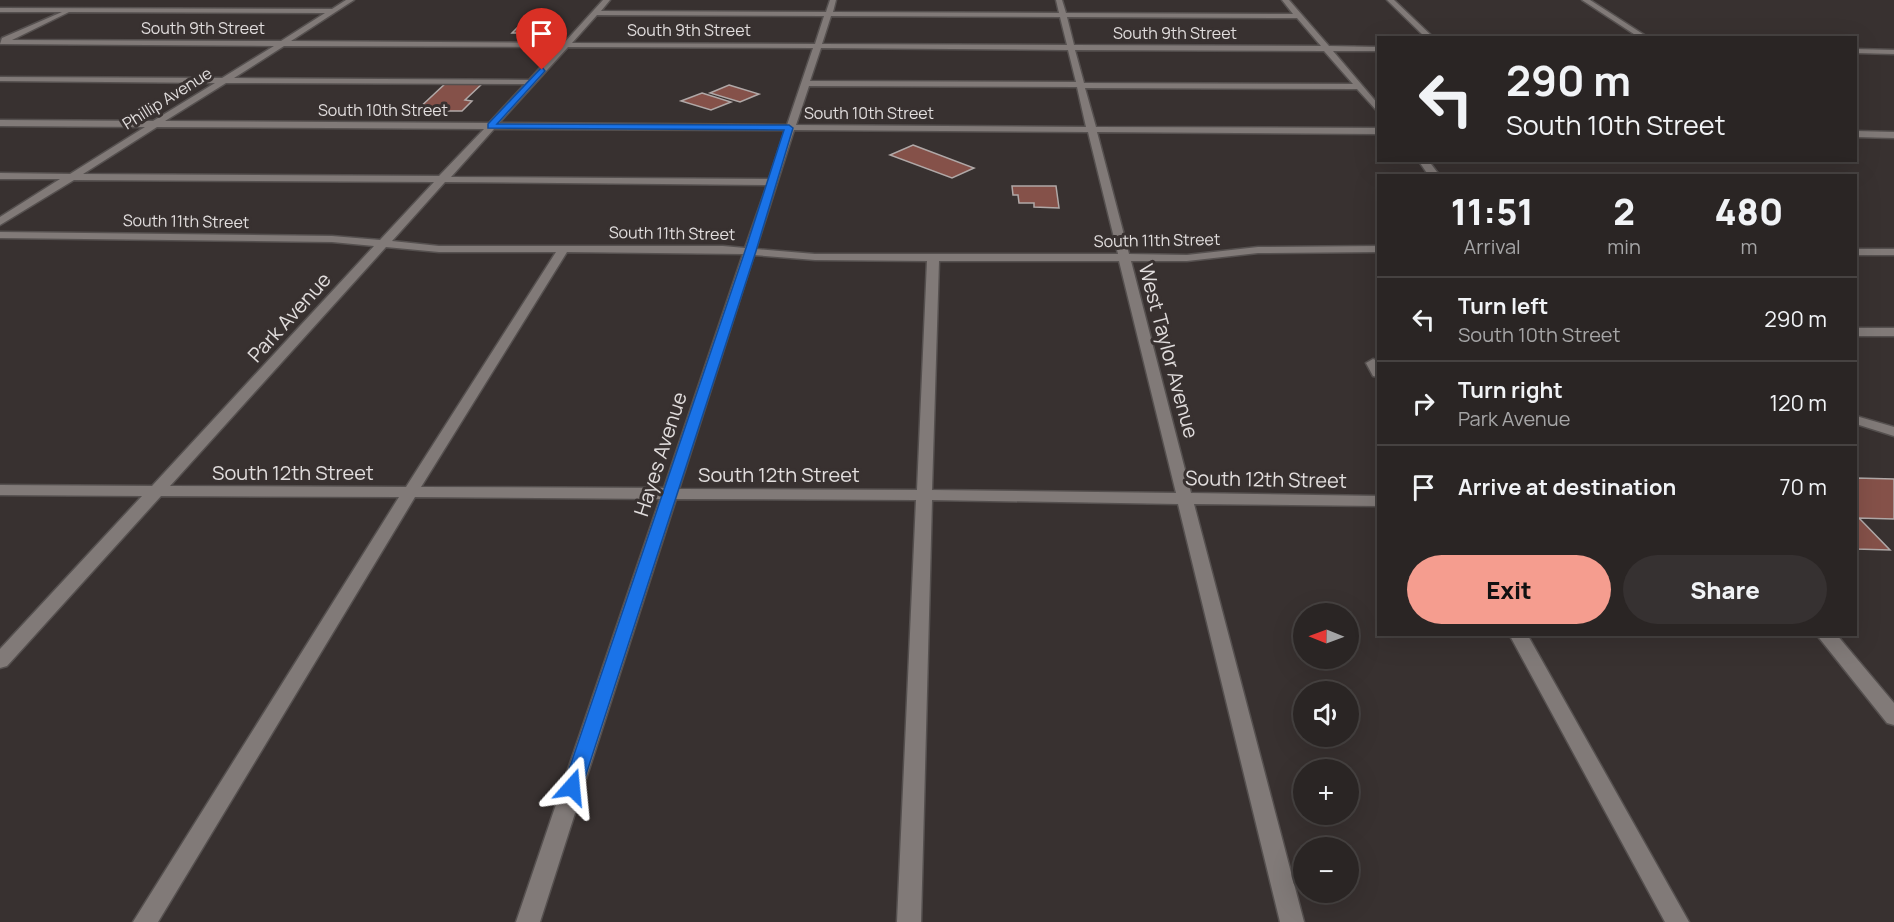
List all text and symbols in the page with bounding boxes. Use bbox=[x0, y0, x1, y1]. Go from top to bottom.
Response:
pin bbox=[516, 8, 567, 70]
street label: South 9th Street bbox=[141, 17, 265, 39]
icon: arrive bbox=[525, 17, 558, 50]
street label: South 9th Street bbox=[627, 19, 751, 41]
street label: South 9th Street bbox=[1113, 22, 1237, 44]
text: 290 m bbox=[1506, 51, 1631, 109]
icon: left bbox=[1407, 60, 1485, 138]
street label: Phillip Avenue bbox=[118, 62, 216, 134]
street label: South 10th Street bbox=[318, 99, 448, 121]
street label: South 10th Street bbox=[804, 102, 934, 124]
text: South 10th Street bbox=[1506, 106, 1725, 143]
text: 11:51 bbox=[1451, 187, 1534, 236]
text: 2 bbox=[1613, 187, 1635, 236]
text: 480 bbox=[1714, 187, 1783, 236]
street label: South 11th Street bbox=[123, 209, 249, 233]
street label: South 11th Street bbox=[609, 221, 735, 245]
street label: South 11th Street bbox=[1094, 228, 1220, 252]
text: Arrival bbox=[1464, 233, 1521, 260]
text: min bbox=[1607, 233, 1641, 260]
text: m bbox=[1740, 233, 1757, 260]
street label: West Taylor Avenue bbox=[1133, 261, 1205, 441]
street label: Park Avenue bbox=[241, 266, 337, 368]
text: Turn left bbox=[1458, 291, 1548, 321]
icon: left bbox=[1407, 303, 1440, 336]
text: 290 m bbox=[1764, 304, 1827, 334]
text: South 10th Street bbox=[1458, 321, 1621, 348]
text: Turn right bbox=[1458, 375, 1563, 405]
icon: right bbox=[1407, 387, 1440, 420]
street label: Hayes Avenue bbox=[627, 388, 693, 520]
text: 120 m bbox=[1769, 388, 1827, 418]
text: Park Avenue bbox=[1458, 405, 1570, 432]
street label: South 12th Street bbox=[212, 459, 374, 486]
street label: South 12th Street bbox=[698, 461, 860, 488]
street label: South 12th Street bbox=[1185, 464, 1347, 494]
icon: arrive bbox=[1407, 471, 1440, 504]
text: Arrive at destination bbox=[1458, 472, 1676, 502]
text: 70 m bbox=[1779, 472, 1827, 502]
button: Exit bbox=[1407, 555, 1611, 624]
button: Share bbox=[1623, 555, 1827, 624]
north arrow bbox=[1293, 603, 1359, 669]
map controls bbox=[1293, 603, 1359, 903]
button: sound bbox=[1293, 681, 1359, 747]
position arrow bbox=[540, 755, 604, 819]
button: + bbox=[1293, 759, 1359, 825]
button: − bbox=[1293, 837, 1359, 903]

